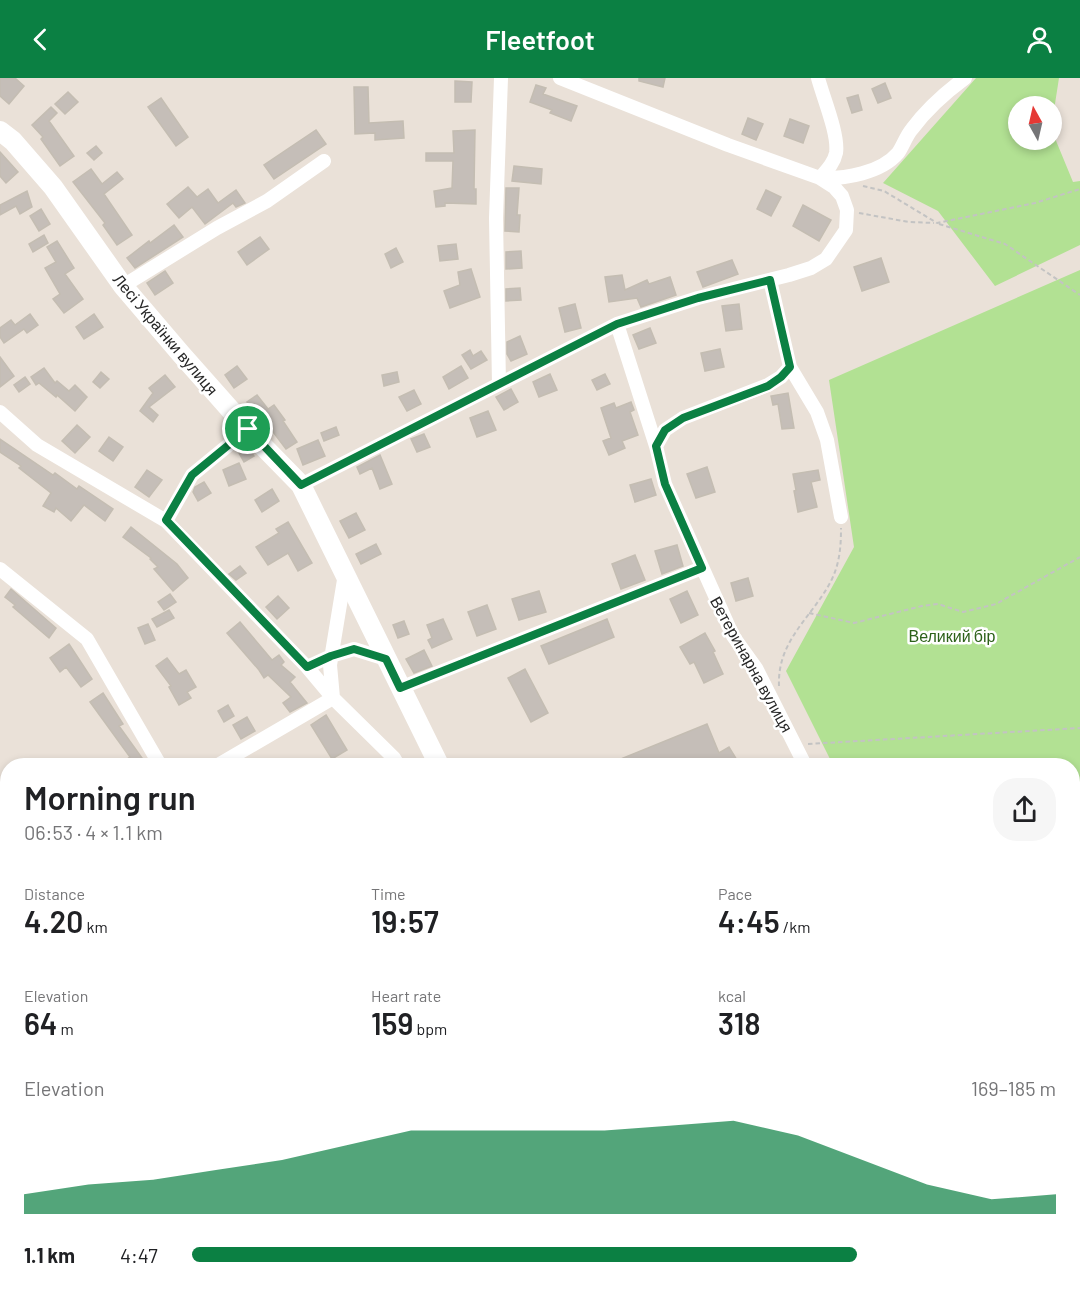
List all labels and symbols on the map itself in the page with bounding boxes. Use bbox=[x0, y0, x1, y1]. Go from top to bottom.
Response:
north arrow bbox=[1008, 96, 1062, 150]
street label: Лесі Українки вулиця bbox=[110, 269, 222, 399]
pin bbox=[222, 403, 273, 454]
street label: Ветеринарна вулиця bbox=[707, 593, 797, 735]
park label: Великий бір bbox=[908, 626, 996, 645]

